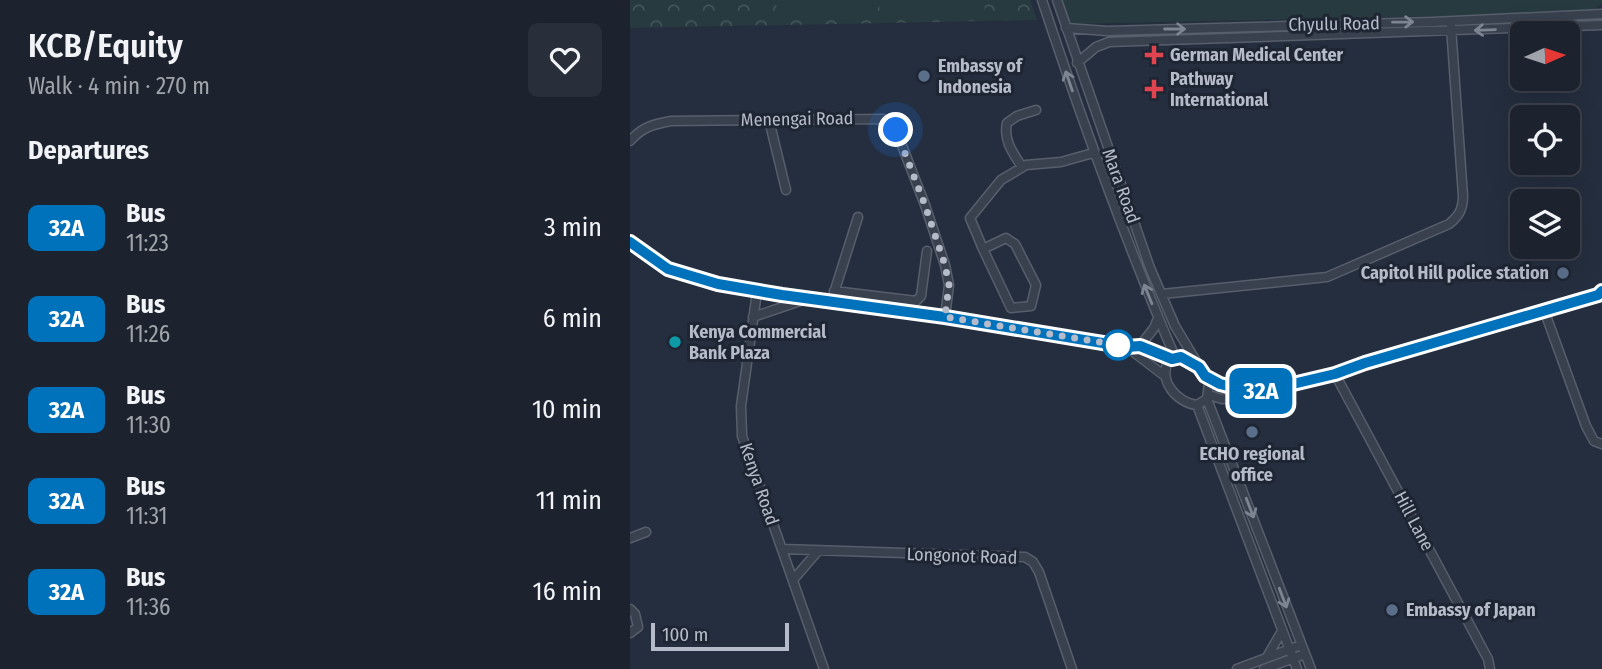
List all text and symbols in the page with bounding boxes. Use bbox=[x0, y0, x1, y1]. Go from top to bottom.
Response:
street label: Chyulu Road bbox=[1288, 12, 1380, 36]
one-way arrow bbox=[1391, 16, 1414, 29]
north arrow bbox=[1510, 21, 1580, 91]
map controls bbox=[1510, 21, 1580, 259]
one-way arrow bbox=[1163, 22, 1186, 35]
button: heart bbox=[528, 23, 602, 97]
one-way arrow bbox=[1474, 23, 1497, 36]
text: KCB/Equity bbox=[28, 26, 183, 66]
place label: German Medical Center bbox=[1170, 44, 1344, 66]
marker: German Medical Center bbox=[1144, 45, 1164, 65]
place label: Embassy of Indonesia bbox=[938, 55, 1024, 98]
marker: Embassy of Indonesia bbox=[916, 68, 932, 84]
place label: Pathway International bbox=[1170, 68, 1268, 111]
one-way arrow bbox=[1062, 70, 1075, 92]
text: Walk · 4 min · 270 m bbox=[28, 72, 210, 100]
marker: Pathway International bbox=[1144, 79, 1164, 99]
button: locate bbox=[1510, 105, 1580, 175]
street label: Menengai Road bbox=[741, 107, 853, 131]
your location bbox=[878, 112, 913, 147]
text: Departures bbox=[28, 135, 149, 166]
street label: Mara Road bbox=[1097, 146, 1145, 226]
button: layers bbox=[1510, 189, 1580, 259]
text: Bus bbox=[126, 198, 165, 229]
text: 3 min bbox=[544, 212, 602, 243]
text: 32A bbox=[49, 214, 84, 242]
text: 11:23 bbox=[126, 229, 169, 257]
place label: Capitol Hill police station bbox=[1361, 262, 1549, 284]
marker: Capitol Hill police station bbox=[1555, 265, 1571, 281]
one-way arrow bbox=[1140, 284, 1153, 306]
text: Bus bbox=[126, 289, 165, 320]
text: 6 min bbox=[543, 303, 602, 334]
text: 32A bbox=[49, 305, 84, 333]
text: 11:26 bbox=[126, 320, 170, 348]
place label: Kenya Commercial Bank Plaza bbox=[689, 321, 826, 364]
unlabelled marker bbox=[1103, 330, 1133, 360]
marker: Kenya Commercial Bank Plaza bbox=[667, 334, 683, 350]
line badge: 32A bbox=[1221, 368, 1301, 414]
text: 32A bbox=[1243, 377, 1279, 405]
text: Bus bbox=[126, 380, 165, 411]
text: 10 min bbox=[532, 394, 602, 425]
text: 32A bbox=[49, 396, 84, 424]
text: 11:30 bbox=[126, 411, 171, 439]
marker: ECHO regional office bbox=[1244, 424, 1260, 440]
street label: Kenya Road bbox=[735, 440, 783, 528]
place label: ECHO regional office bbox=[1199, 443, 1305, 486]
text: Bus bbox=[126, 471, 165, 502]
text: 11 min bbox=[536, 485, 602, 516]
text: 32A bbox=[49, 487, 84, 515]
street label: Hill Lane bbox=[1389, 487, 1439, 555]
one-way arrow bbox=[1244, 497, 1257, 519]
text: 11:31 bbox=[126, 502, 168, 530]
street label: Longonot Road bbox=[906, 543, 1018, 569]
text: Bus bbox=[126, 562, 165, 593]
text: 16 min bbox=[533, 576, 602, 607]
text: 32A bbox=[49, 578, 84, 606]
one-way arrow bbox=[1278, 586, 1291, 608]
text: 11:36 bbox=[126, 593, 170, 621]
place label: Embassy of Japan bbox=[1406, 599, 1536, 621]
marker: Embassy of Japan bbox=[1384, 602, 1400, 618]
scale bar bbox=[651, 620, 789, 652]
text: 100 m bbox=[662, 623, 708, 646]

